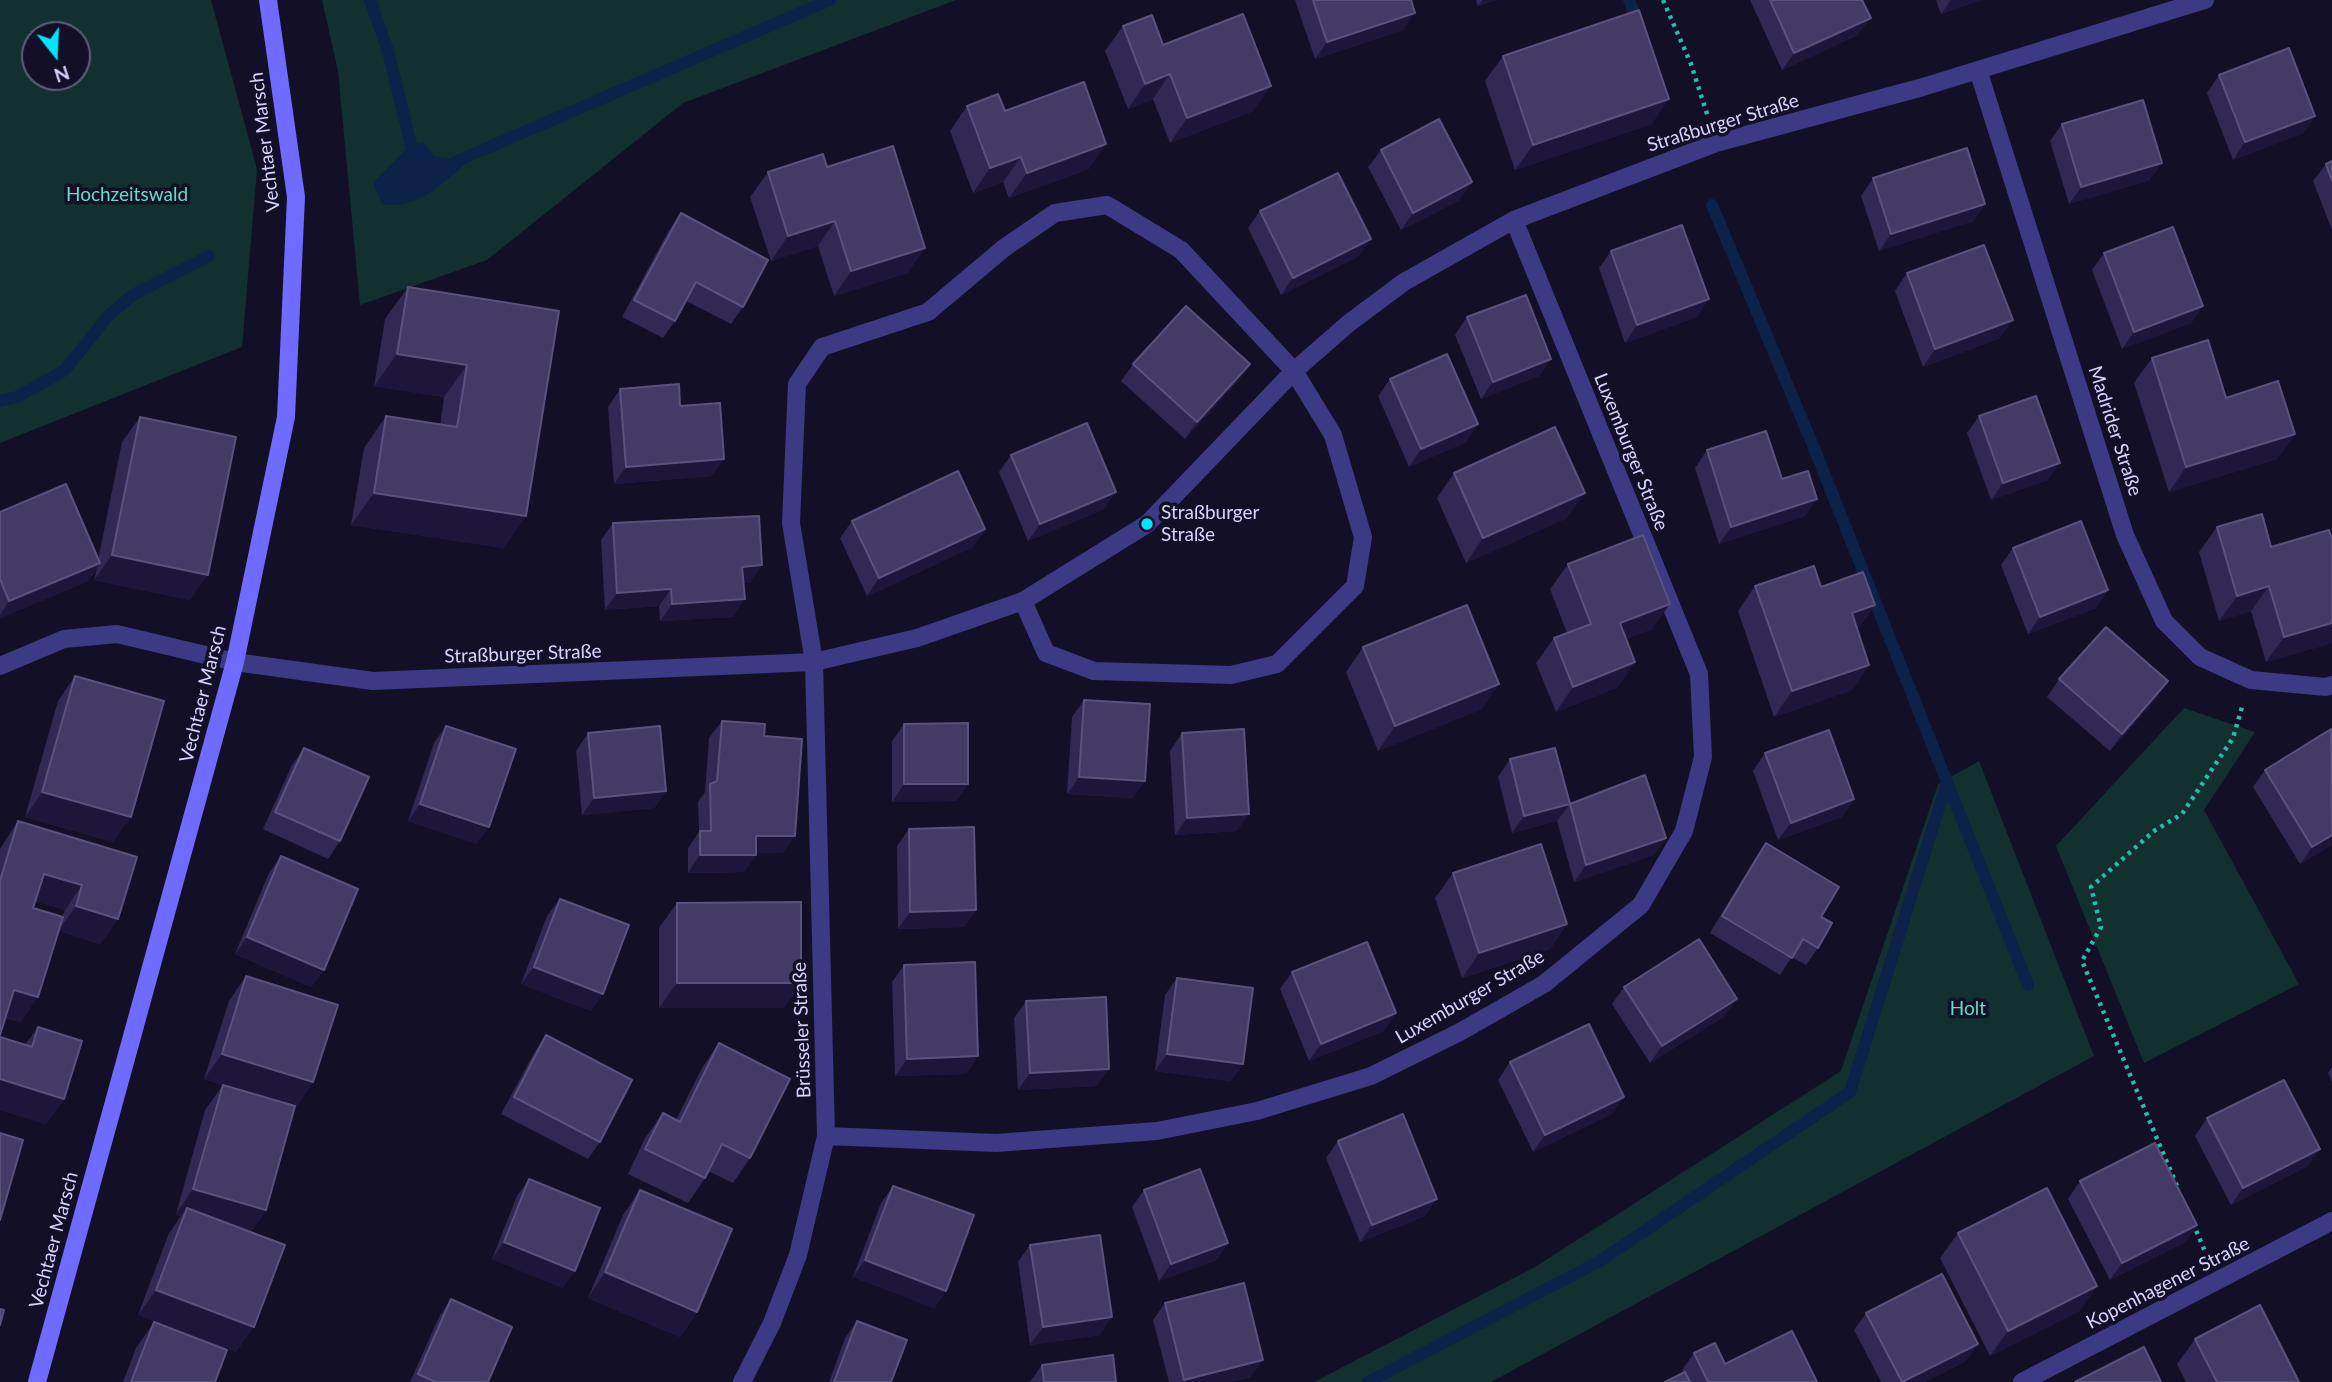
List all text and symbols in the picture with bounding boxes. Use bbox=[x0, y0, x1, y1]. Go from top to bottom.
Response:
north arrow bbox=[21, 21, 91, 91]
text: N bbox=[52, 61, 73, 88]
street label: Vechtaer Marsch bbox=[245, 71, 285, 213]
street label: Straßburger Straße bbox=[1644, 89, 1802, 157]
park label: Hochzeitswald bbox=[66, 184, 188, 206]
street label: Madrider Straße bbox=[2083, 363, 2147, 499]
street label: Luxemburger Straße bbox=[1589, 370, 1673, 534]
place label: Straßburger Straße bbox=[1161, 502, 1260, 546]
marker: Straßburger Straße bbox=[1139, 516, 1155, 532]
street label: Vechtaer Marsch bbox=[175, 623, 231, 765]
street label: Straßburger Straße bbox=[444, 640, 602, 668]
street label: Luxemburger Straße bbox=[1392, 945, 1548, 1049]
street label: Brüsseler Straße bbox=[788, 961, 816, 1099]
park label: Holt bbox=[1950, 998, 1986, 1020]
street label: Vechtaer Marsch bbox=[25, 1169, 83, 1311]
street label: Kopenhagener Straße bbox=[2083, 1232, 2253, 1334]

